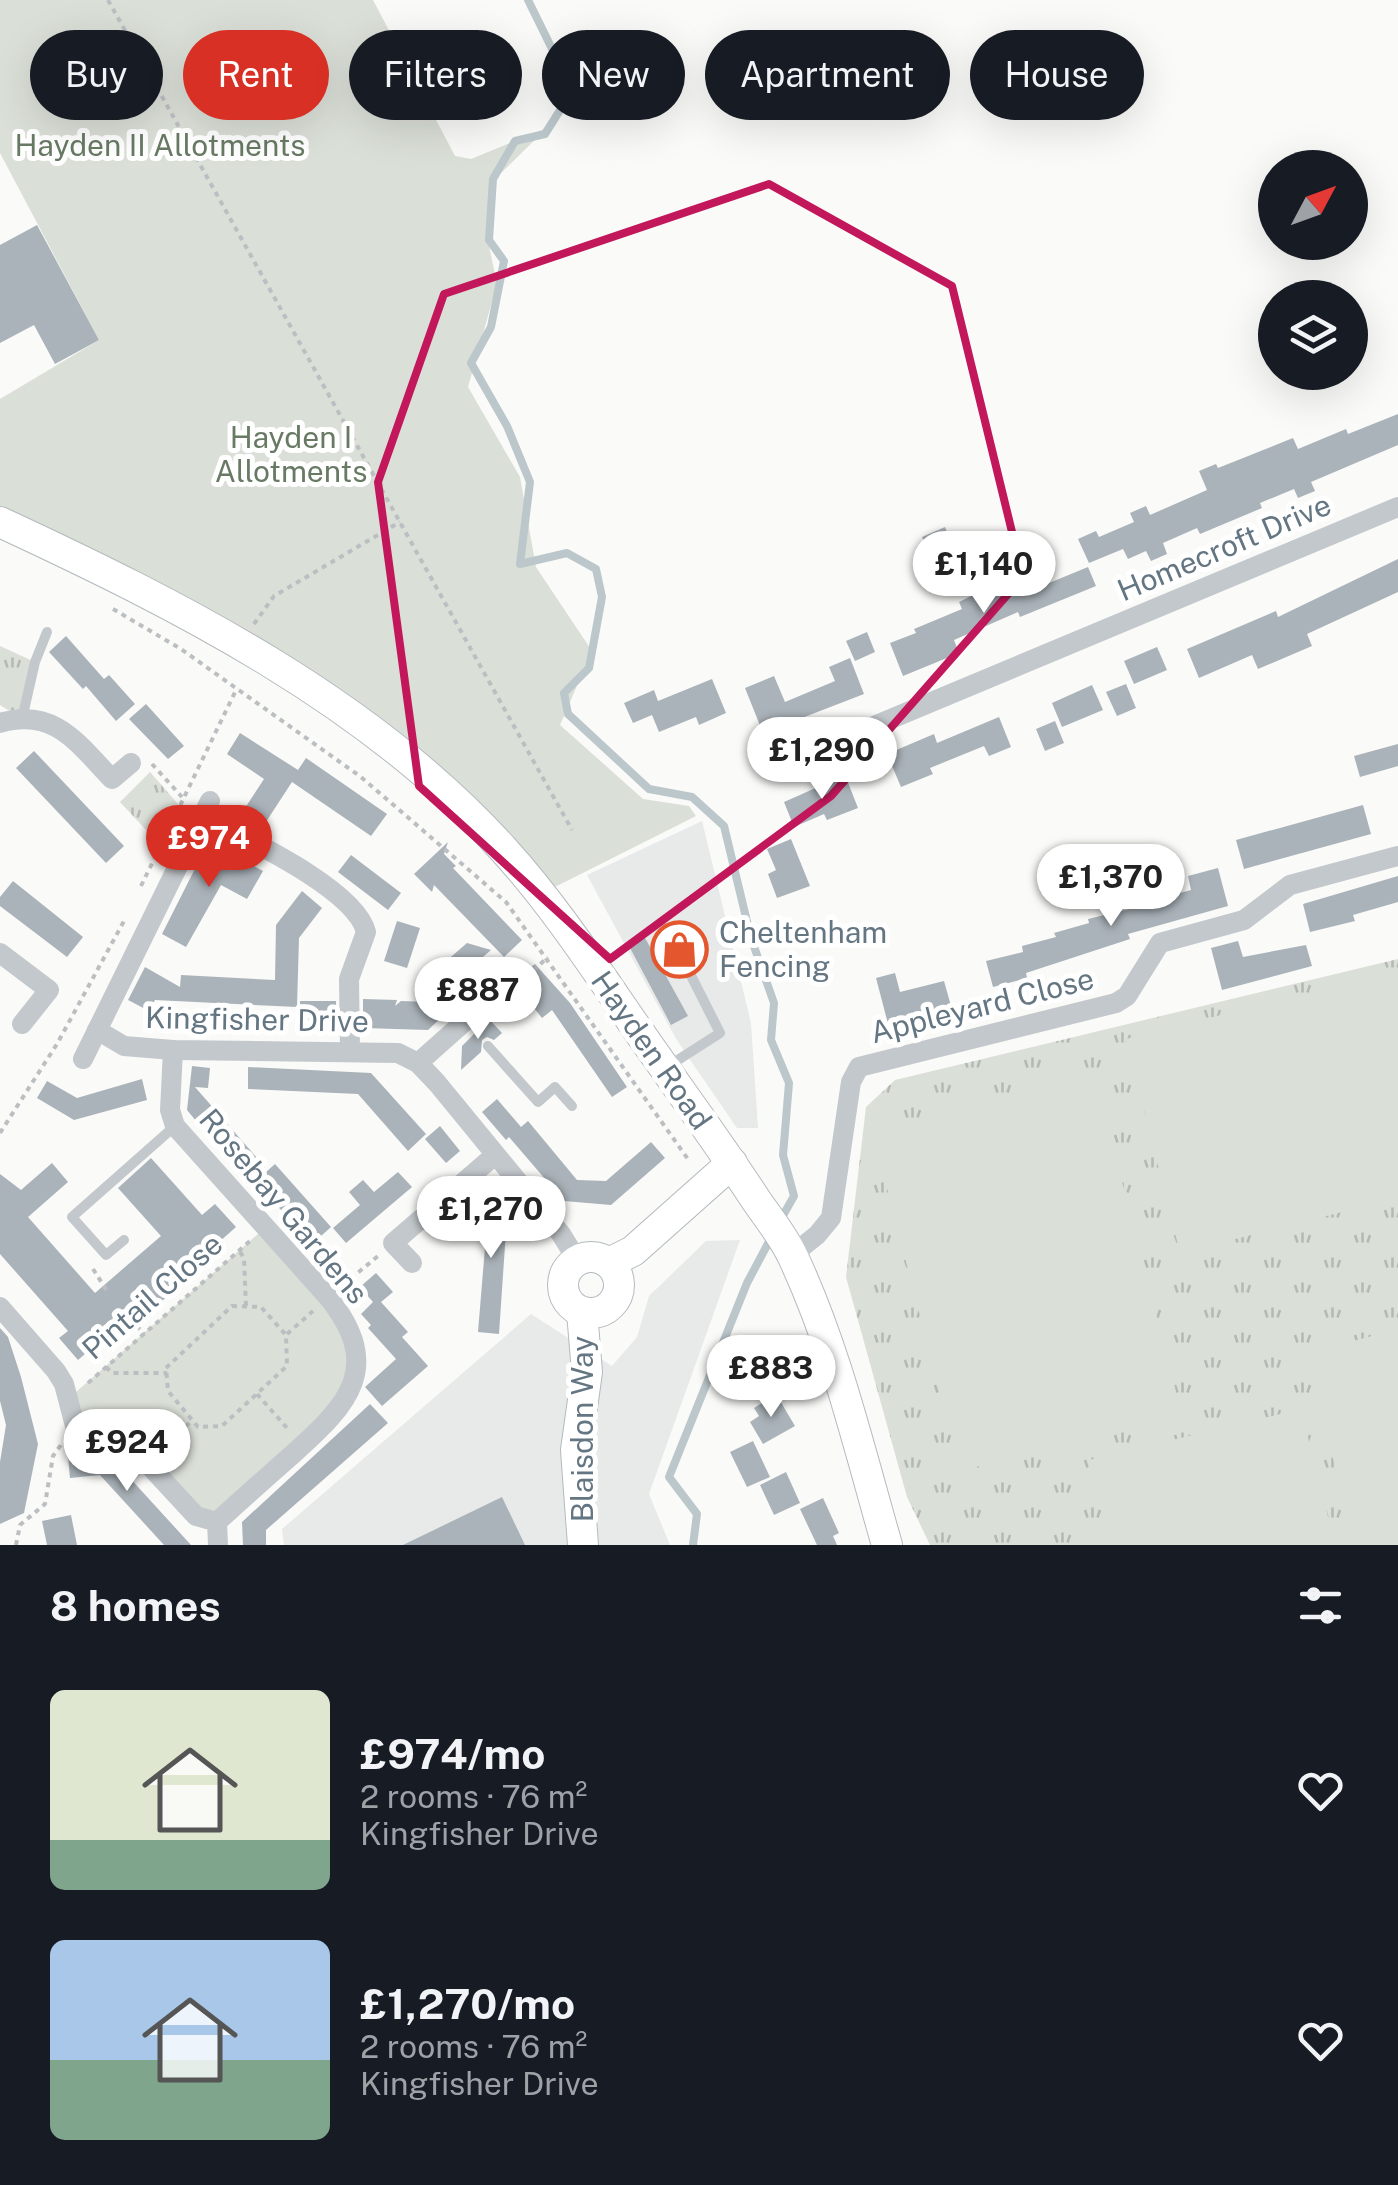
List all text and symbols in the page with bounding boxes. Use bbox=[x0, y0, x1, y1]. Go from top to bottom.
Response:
chip: Buy bbox=[30, 30, 163, 120]
chip: Rent bbox=[183, 30, 329, 120]
chip: Filters bbox=[349, 30, 522, 120]
chip: New bbox=[542, 30, 685, 120]
chip: Apartment bbox=[705, 30, 950, 120]
chip: House bbox=[970, 30, 1144, 120]
park label: Hayden II Allotments bbox=[14, 127, 306, 163]
north arrow bbox=[1258, 150, 1368, 260]
map controls bbox=[1258, 150, 1368, 390]
button: layers bbox=[1258, 280, 1368, 390]
park label: Hayden I Allotments bbox=[215, 419, 367, 489]
street label: Homecroft Drive bbox=[1112, 486, 1336, 608]
pin: £1,140 bbox=[903, 531, 1065, 616]
text: £1,140 bbox=[935, 545, 1033, 582]
pin: £1,290 bbox=[741, 717, 903, 802]
text: £1,290 bbox=[769, 731, 875, 768]
pin: £974 bbox=[150, 805, 268, 890]
text: £974 bbox=[168, 819, 250, 856]
pin: £1,370 bbox=[1030, 844, 1192, 929]
text: £1,370 bbox=[1059, 858, 1163, 895]
place label: Cheltenham Fencing bbox=[719, 914, 887, 984]
shop icon: Cheltenham Fencing bbox=[650, 919, 710, 979]
pin: £887 bbox=[419, 957, 537, 1042]
street label: Appleyard Close bbox=[866, 960, 1098, 1050]
street label: Hayden Road bbox=[584, 964, 720, 1136]
text: £887 bbox=[436, 971, 520, 1008]
street label: Kingfisher Drive bbox=[145, 999, 369, 1039]
street label: Rosebay Gardens bbox=[192, 1101, 376, 1311]
pin: £1,270 bbox=[410, 1176, 572, 1261]
text: £1,270 bbox=[439, 1190, 543, 1227]
street label: Pintail Close bbox=[75, 1225, 229, 1367]
pin: £883 bbox=[712, 1335, 830, 1420]
street label: Blaisdon Way bbox=[564, 1336, 600, 1522]
text: £883 bbox=[729, 1349, 813, 1386]
pin: £924 bbox=[68, 1409, 186, 1494]
text: £924 bbox=[85, 1423, 169, 1460]
icon: filters bbox=[1293, 1578, 1348, 1633]
text: 8 homes bbox=[50, 1581, 221, 1630]
text: £974/mo bbox=[360, 1729, 545, 1778]
icon: home bbox=[130, 1730, 250, 1850]
icon: heart bbox=[1293, 1763, 1348, 1818]
text: 2 rooms · 76 m² bbox=[360, 1778, 587, 1815]
text: Kingfisher Drive bbox=[360, 1815, 599, 1852]
text: £1,270/mo bbox=[360, 1979, 575, 2028]
icon: home bbox=[130, 1980, 250, 2100]
icon: heart bbox=[1293, 2013, 1348, 2068]
text: 2 rooms · 76 m² bbox=[360, 2028, 587, 2065]
text: Kingfisher Drive bbox=[360, 2065, 599, 2102]

